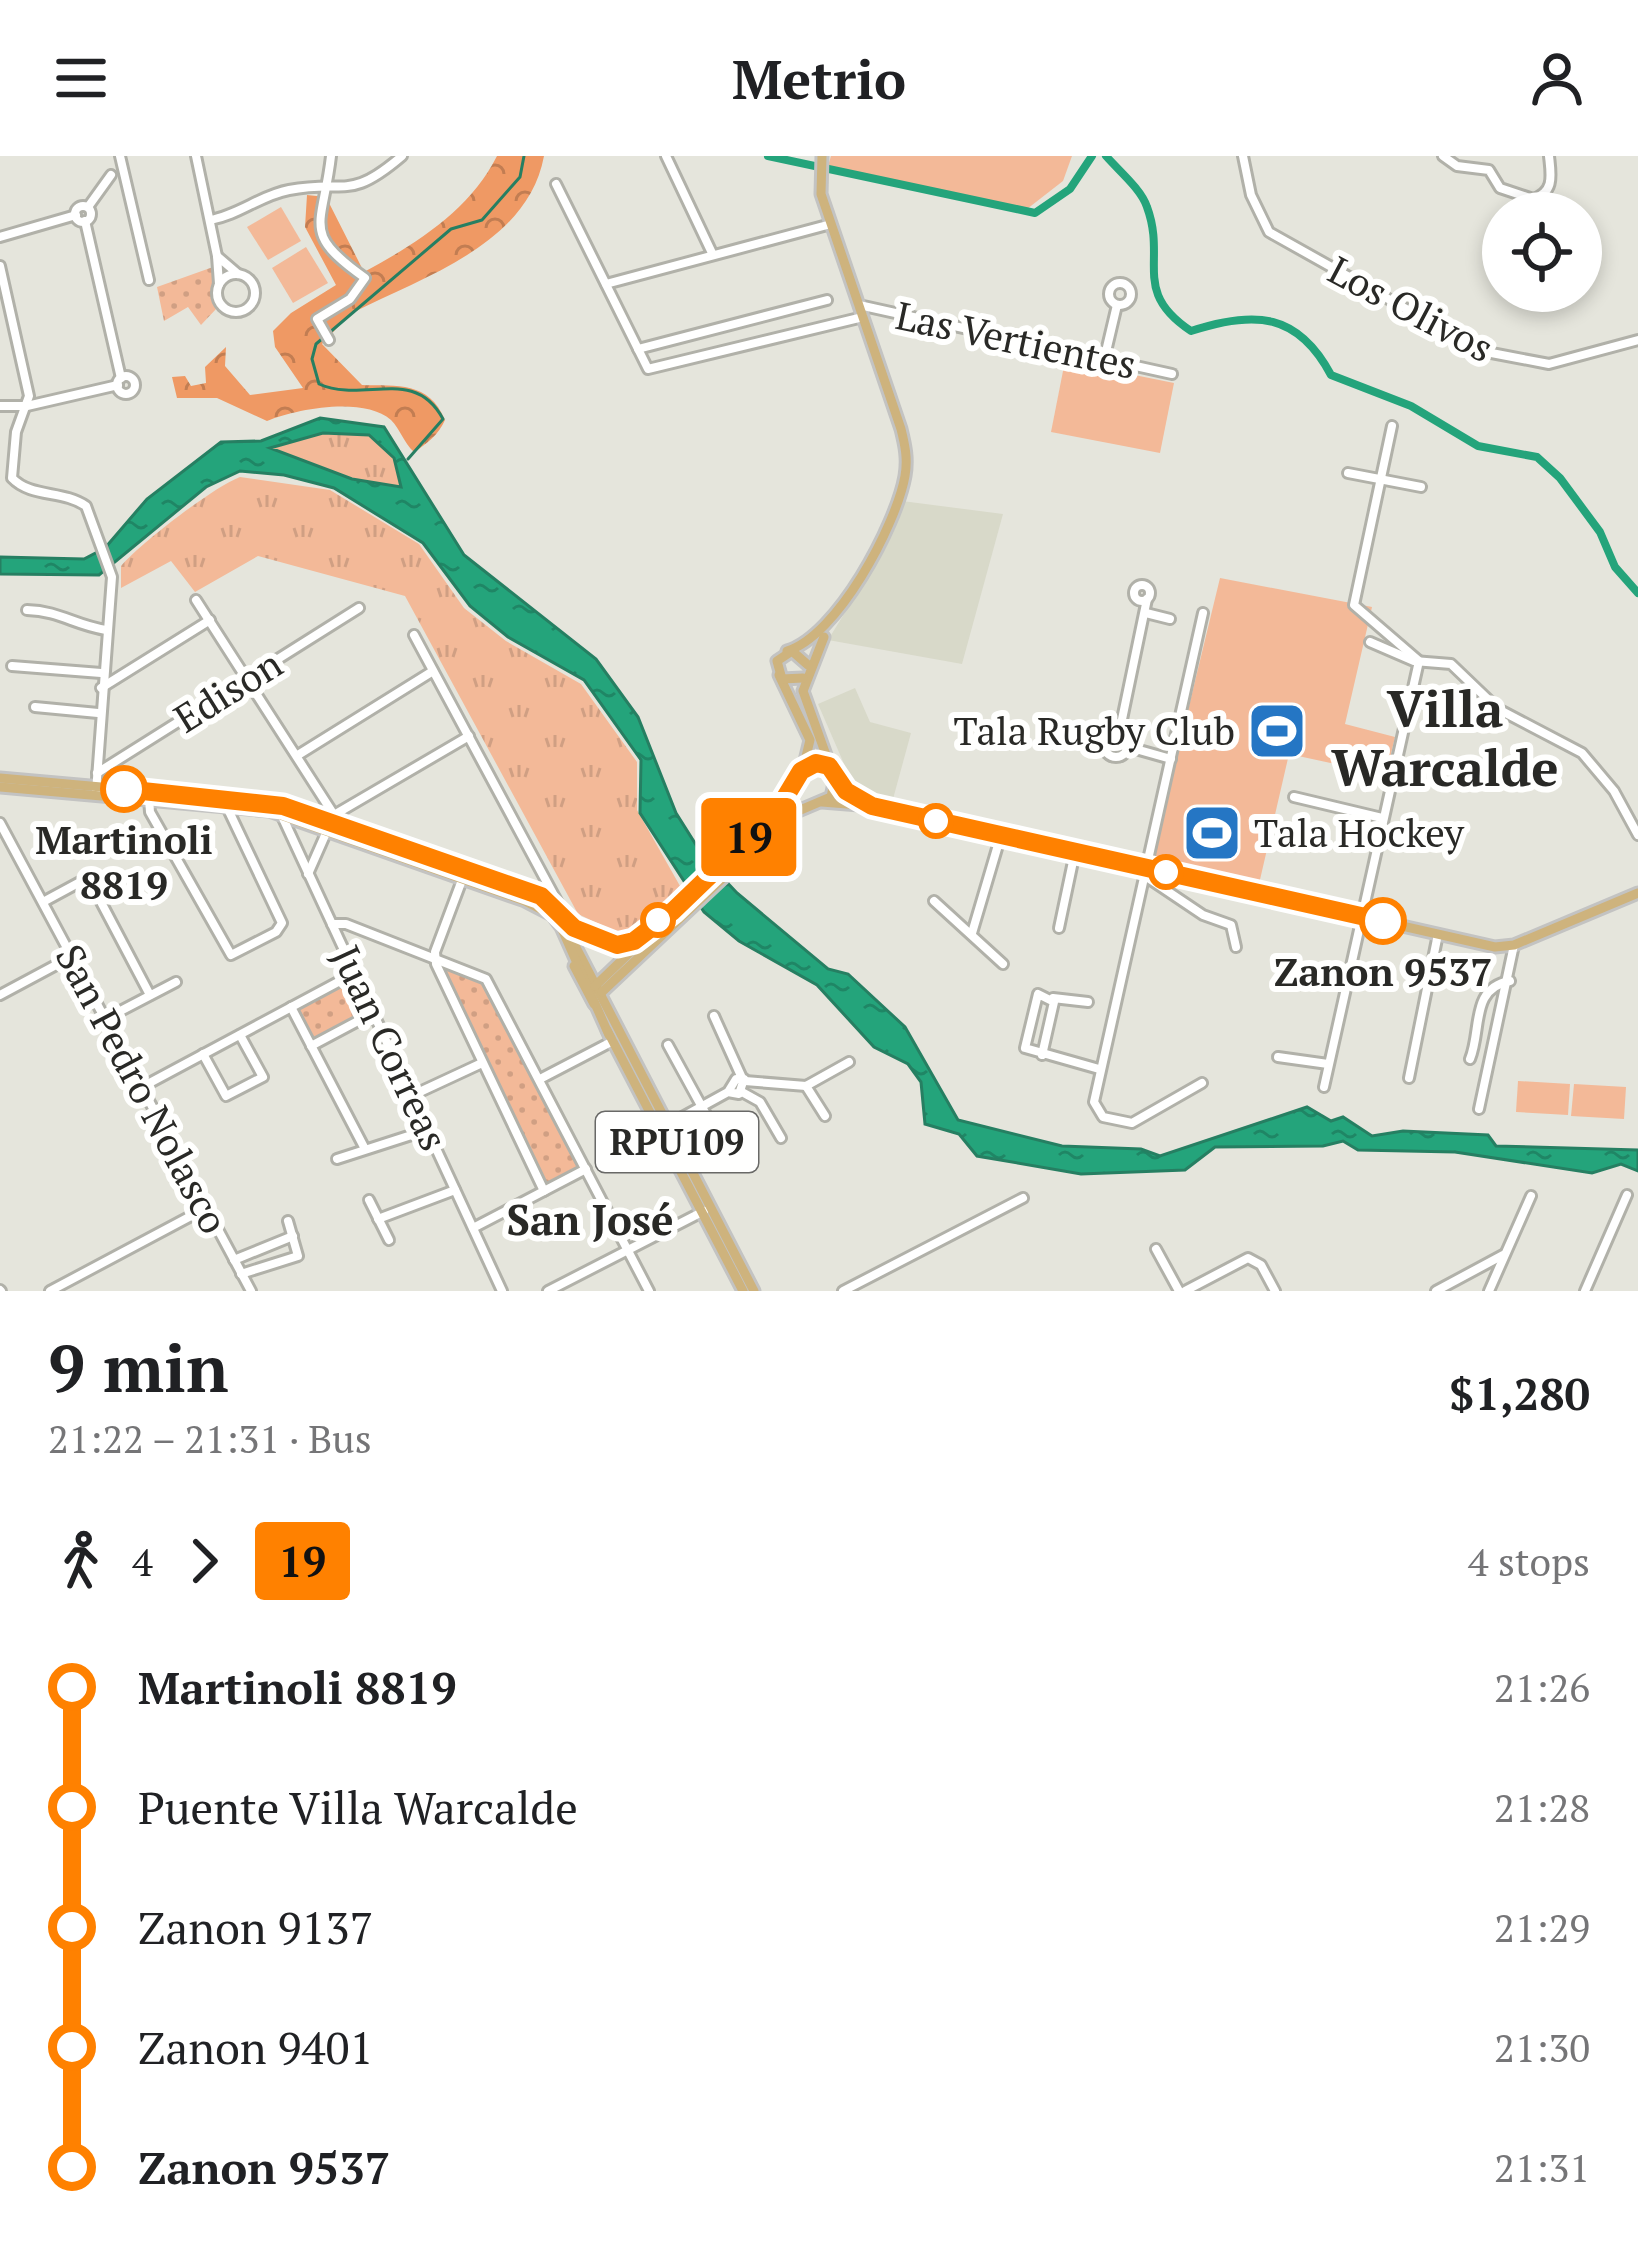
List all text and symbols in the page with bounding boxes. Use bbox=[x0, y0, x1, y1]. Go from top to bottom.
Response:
text: Metrio bbox=[732, 43, 906, 114]
icon: menu bbox=[48, 45, 114, 111]
icon: person bbox=[1524, 45, 1590, 111]
map controls bbox=[1482, 192, 1602, 312]
button: locate bbox=[1482, 192, 1602, 312]
street label: Los Olivos bbox=[1320, 243, 1503, 373]
street label: Las Vertientes bbox=[891, 288, 1141, 390]
street label: Edison bbox=[164, 637, 291, 743]
district label: Villa Warcalde bbox=[1331, 674, 1559, 801]
sports icon: Tala Rugby Club bbox=[1246, 700, 1308, 762]
place label: Tala Rugby Club bbox=[953, 704, 1235, 756]
marker: Martinoli 8819 bbox=[102, 767, 146, 811]
line badge: 19 bbox=[695, 798, 803, 876]
sports icon: Tala Hockey bbox=[1181, 802, 1243, 864]
unlabelled marker bbox=[920, 805, 952, 837]
place label: Tala Hockey bbox=[1254, 806, 1465, 858]
text: 19 bbox=[725, 809, 773, 865]
place label: Martinoli 8819 bbox=[35, 813, 213, 910]
unlabelled marker bbox=[1150, 856, 1182, 888]
marker: Zanon 9537 bbox=[1361, 899, 1405, 943]
unlabelled marker bbox=[642, 904, 674, 936]
street label: San Pedro Nolasco bbox=[45, 935, 241, 1242]
street label: Juan Correas bbox=[321, 937, 461, 1158]
place label: Zanon 9537 bbox=[1274, 945, 1492, 997]
road number: RPU109 bbox=[596, 1112, 758, 1172]
district label: San José bbox=[506, 1191, 674, 1247]
text: 9 min bbox=[48, 1323, 229, 1411]
text: $1,280 bbox=[1449, 1363, 1590, 1423]
text: 21:22 – 21:31 · Bus bbox=[48, 1412, 372, 1464]
icon: walk bbox=[48, 1528, 114, 1594]
icon: forward bbox=[171, 1528, 237, 1594]
text: 19 bbox=[279, 1533, 326, 1589]
text: 4 bbox=[132, 1535, 153, 1587]
text: 4 stops bbox=[1468, 1535, 1590, 1587]
text: Martinoli 8819 bbox=[138, 1657, 457, 1717]
text: 21:26 bbox=[1494, 1661, 1590, 1713]
text: Puente Villa Warcalde bbox=[138, 1777, 578, 1837]
text: 21:28 bbox=[1494, 1781, 1590, 1833]
text: Zanon 9137 bbox=[138, 1897, 373, 1957]
text: 21:29 bbox=[1494, 1901, 1590, 1953]
text: Zanon 9401 bbox=[138, 2017, 373, 2077]
text: 21:30 bbox=[1494, 2021, 1590, 2073]
text: Zanon 9537 bbox=[138, 2137, 390, 2197]
text: 21:31 bbox=[1494, 2141, 1590, 2193]

